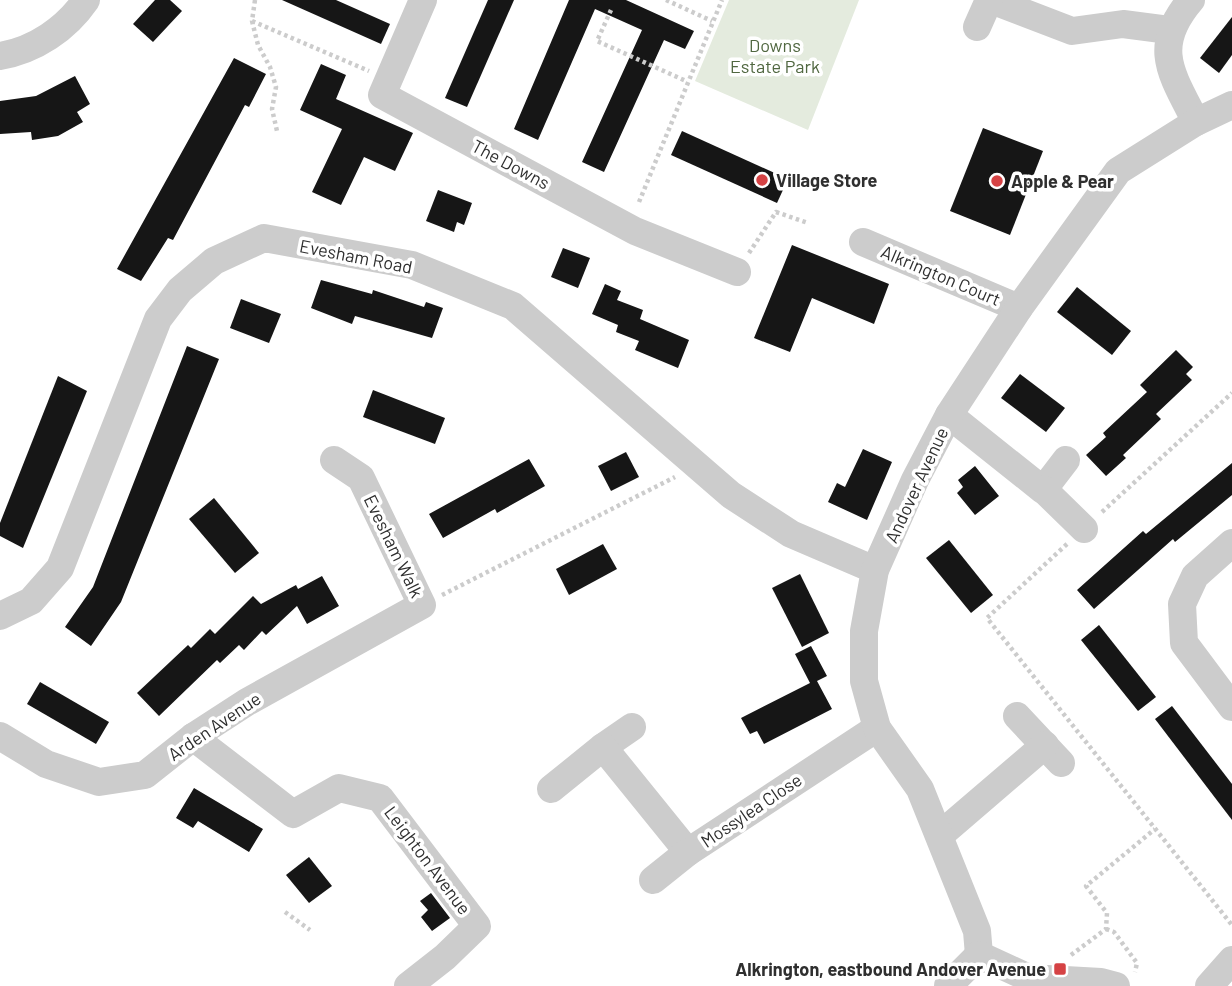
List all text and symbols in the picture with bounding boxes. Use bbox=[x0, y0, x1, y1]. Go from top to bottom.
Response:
park label: Downs Estate Park bbox=[730, 34, 820, 77]
street label: The Downs bbox=[468, 134, 554, 194]
place label: Village Store bbox=[776, 169, 878, 191]
place label: Apple & Pear bbox=[1011, 170, 1114, 192]
marker: Village Store bbox=[754, 172, 770, 188]
marker: Apple & Pear bbox=[989, 173, 1005, 189]
street label: Evesham Road bbox=[298, 234, 414, 278]
street label: Alkrington Court bbox=[878, 240, 1004, 310]
street label: Andover Avenue bbox=[880, 424, 952, 546]
street label: Evesham Walk bbox=[360, 491, 428, 601]
street label: Arden Avenue bbox=[163, 687, 265, 765]
street label: Mossylea Close bbox=[696, 768, 806, 852]
street label: Leighton Avenue bbox=[380, 801, 476, 919]
place label: Alkrington, eastbound Andover Avenue bbox=[735, 958, 1046, 980]
marker: Alkrington, eastbound Andover Avenue bbox=[1052, 961, 1068, 977]

